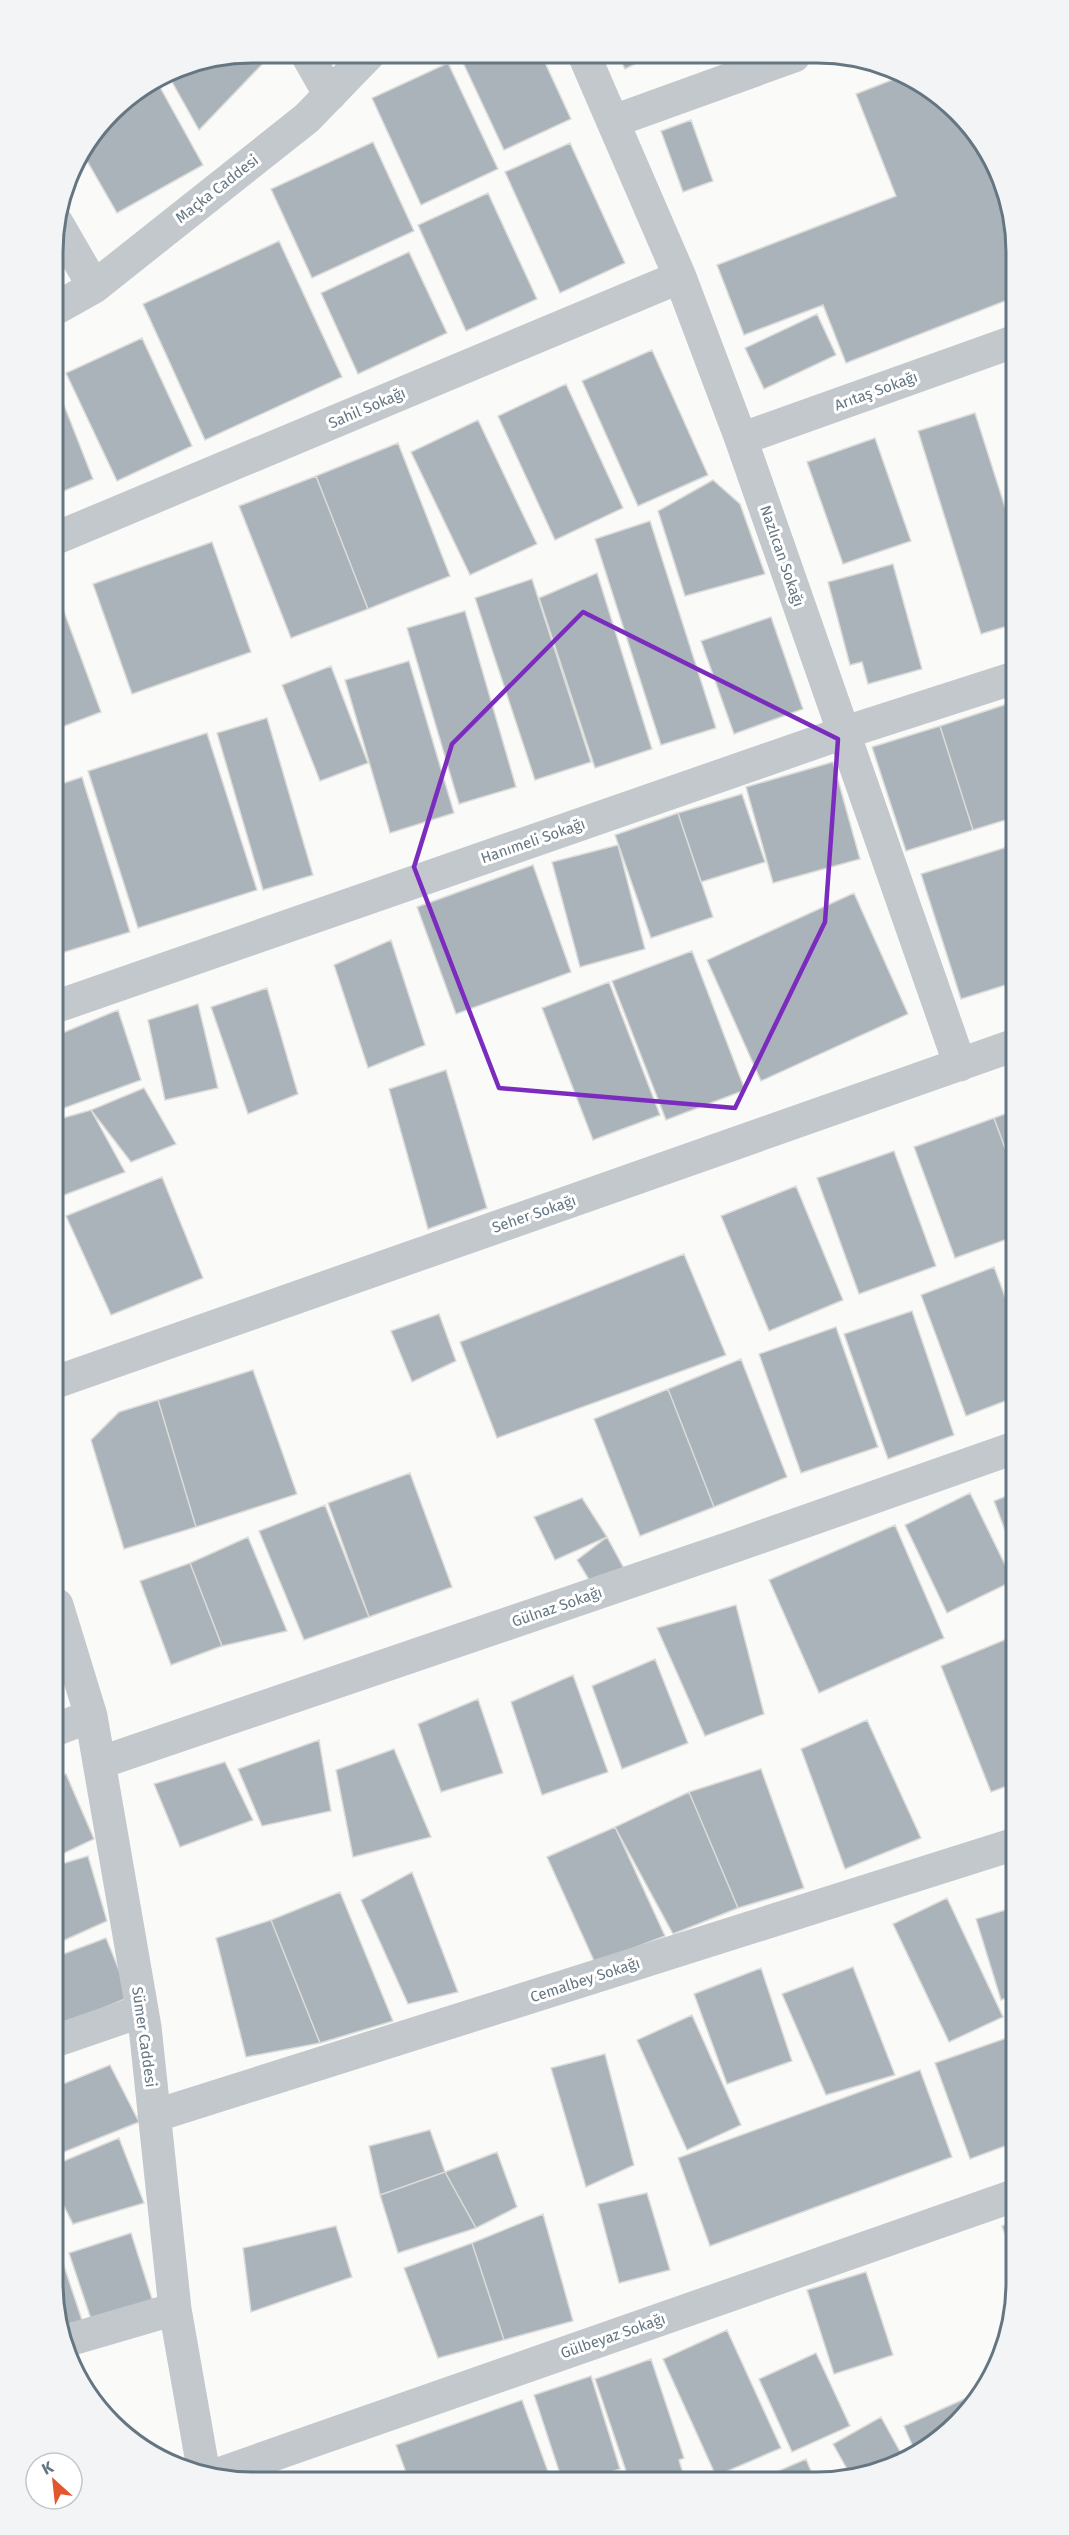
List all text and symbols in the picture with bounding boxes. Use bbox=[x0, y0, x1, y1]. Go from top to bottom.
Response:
street label: Maçka Caddesi bbox=[172, 151, 262, 227]
street label: Arıtaş Sokağı bbox=[832, 368, 920, 414]
street label: Sahil Sokağı bbox=[326, 384, 408, 432]
street label: Nazlıcan Sokağı bbox=[756, 503, 808, 609]
street label: Hanımeli Sokağı bbox=[478, 815, 588, 867]
street label: Seher Sokağı bbox=[490, 1191, 578, 1237]
street label: Gülnaz Sokağı bbox=[509, 1583, 605, 1631]
street label: Cemalbey Sokağı bbox=[528, 1954, 642, 2006]
street label: Sümer Caddesi bbox=[128, 1986, 160, 2088]
street label: Gülbeyaz Sokağı bbox=[558, 2310, 668, 2362]
north arrow bbox=[24, 2451, 84, 2511]
text: K bbox=[39, 2457, 57, 2479]

